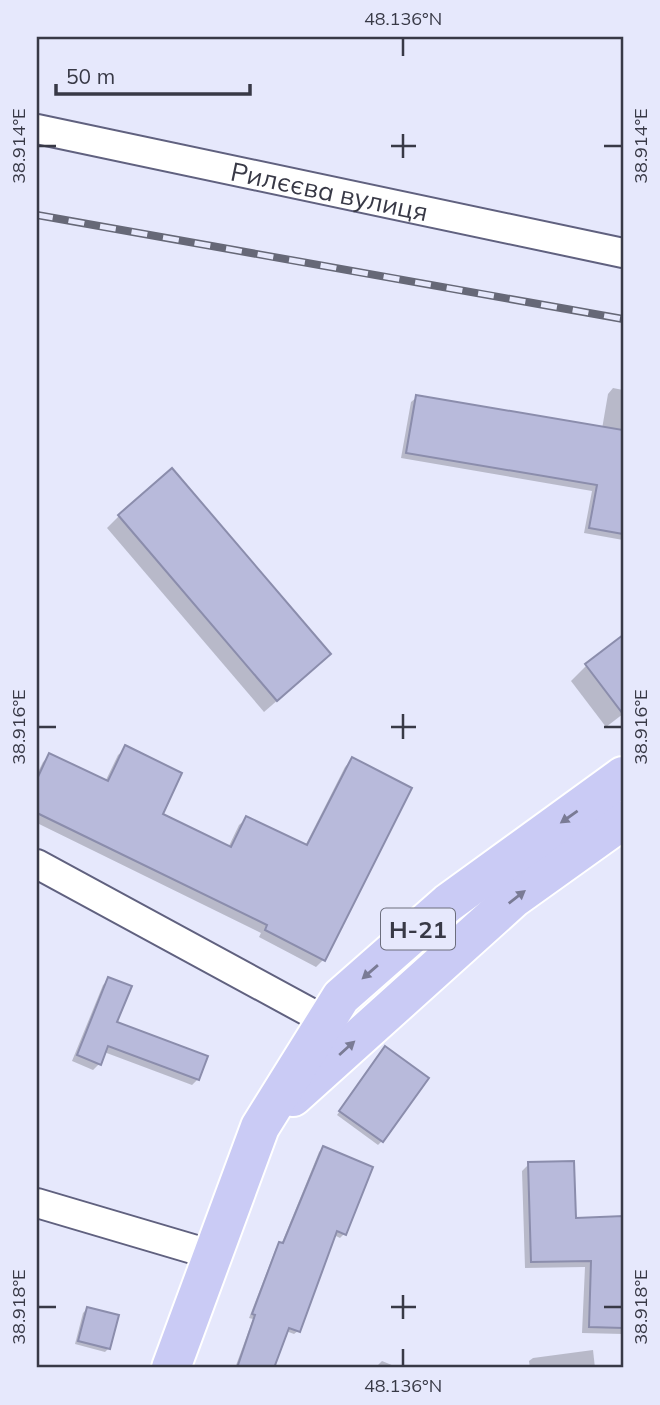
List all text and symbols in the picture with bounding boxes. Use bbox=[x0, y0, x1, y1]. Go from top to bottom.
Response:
text: 48.136°N bbox=[364, 7, 442, 30]
scale bar bbox=[56, 52, 250, 96]
text: 50 m bbox=[66, 63, 115, 89]
text: 38.914°E bbox=[7, 108, 30, 184]
text: 38.914°E bbox=[629, 108, 652, 184]
street label: Рилєєва вулиця bbox=[228, 154, 431, 228]
text: 38.916°E bbox=[7, 689, 30, 765]
text: 38.916°E bbox=[629, 689, 652, 765]
one-way arrow bbox=[560, 810, 578, 824]
one-way arrow bbox=[507, 889, 525, 904]
road number: Н-21 bbox=[381, 909, 455, 950]
one-way arrow bbox=[362, 963, 379, 979]
one-way arrow bbox=[338, 1041, 355, 1057]
text: 38.918°E bbox=[7, 1269, 30, 1345]
text: 38.918°E bbox=[629, 1269, 652, 1345]
text: 48.136°N bbox=[364, 1374, 442, 1397]

